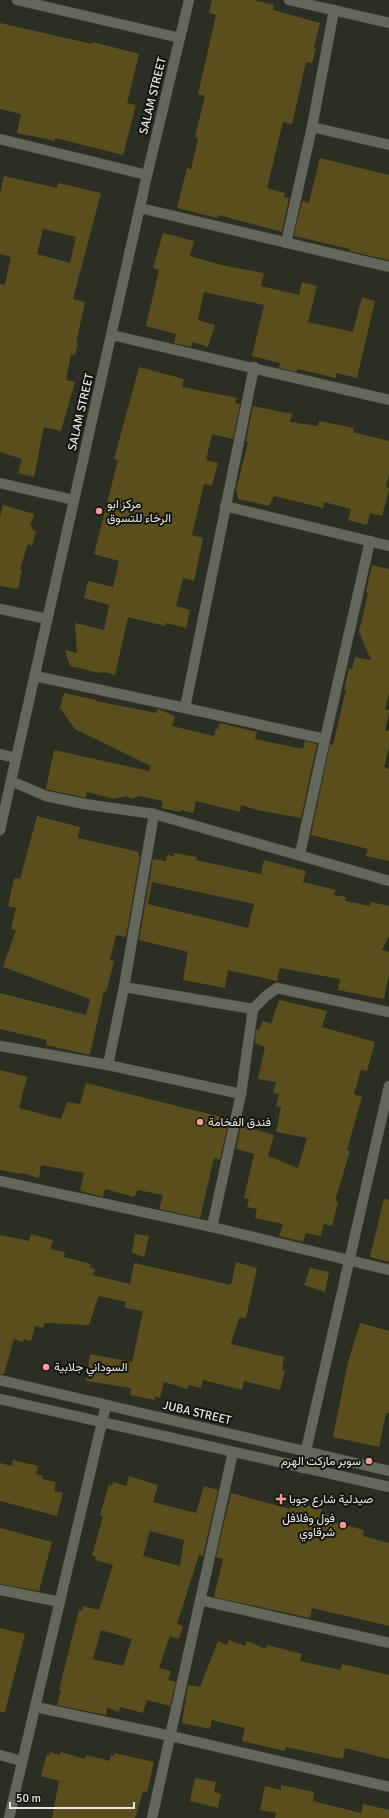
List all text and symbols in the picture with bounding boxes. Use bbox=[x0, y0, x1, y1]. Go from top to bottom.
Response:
street label: SALAM STREET bbox=[136, 56, 170, 136]
street label: SALAM STREET bbox=[65, 372, 97, 452]
place label: مركز ابو الرخاء للتسوق bbox=[107, 497, 171, 526]
marker: مركز ابو الرخاء للتسوق bbox=[94, 506, 104, 516]
place label: فندق الفخامة bbox=[208, 1115, 271, 1130]
marker: فندق الفخامة bbox=[195, 1117, 205, 1127]
place label: السوداني جلابية bbox=[54, 1360, 127, 1377]
marker: السوداني جلابية bbox=[41, 1362, 51, 1372]
street label: JUBA STREET bbox=[161, 1398, 233, 1428]
place label: سوبر ماركت الهرم bbox=[281, 1454, 361, 1469]
marker: سوبر ماركت الهرم bbox=[364, 1456, 374, 1466]
place label: صيدلية شارع جوبا bbox=[289, 1492, 373, 1508]
marker: صيدلية شارع جوبا bbox=[276, 1494, 286, 1504]
place label: فول وفلافل شرقاوي bbox=[282, 1511, 335, 1542]
marker: فول وفلافل شرقاوي bbox=[338, 1520, 348, 1530]
scale bar bbox=[10, 1784, 134, 1810]
text: 50 m bbox=[16, 1791, 41, 1806]

